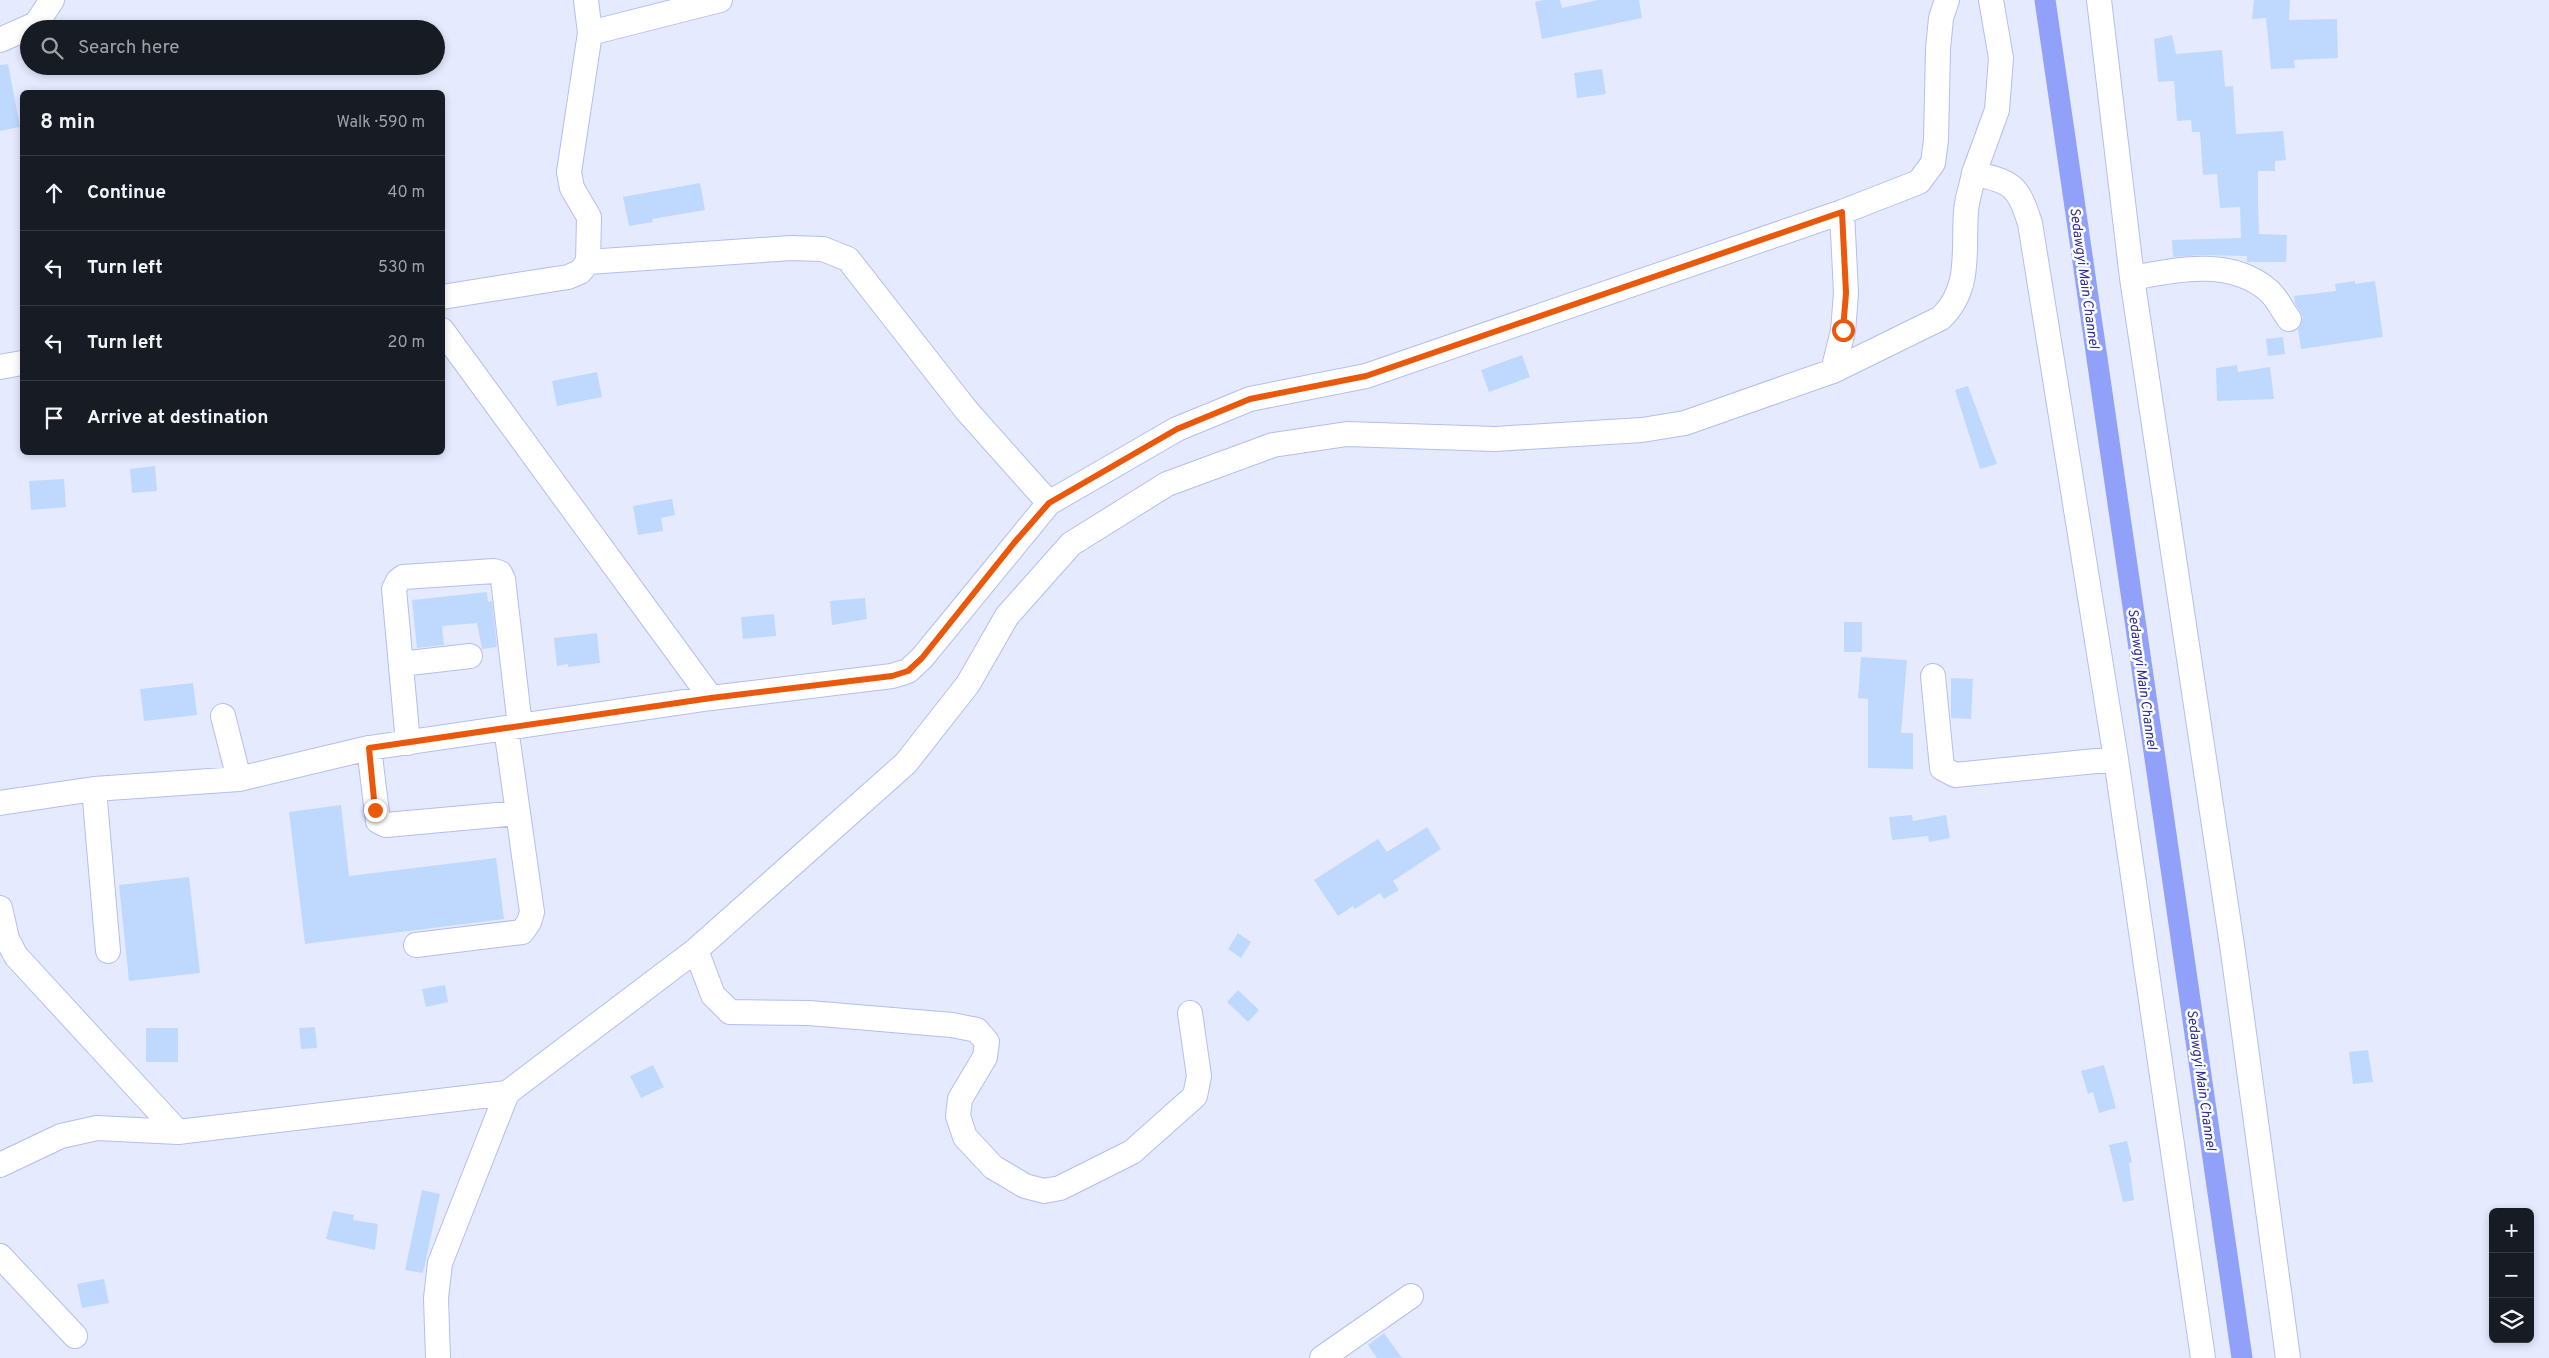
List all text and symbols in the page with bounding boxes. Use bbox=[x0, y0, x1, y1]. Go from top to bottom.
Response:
search box bbox=[20, 20, 445, 75]
icon: search bbox=[38, 34, 66, 62]
text: Search here bbox=[78, 36, 180, 60]
text: 8 min bbox=[40, 109, 95, 136]
text: Walk · 590 m bbox=[337, 113, 425, 133]
icon: ahead bbox=[40, 179, 68, 207]
text: Continue bbox=[87, 181, 166, 205]
text: 40 m bbox=[387, 183, 425, 203]
water label: Sedawgyi Main Channel bbox=[2065, 207, 2102, 351]
icon: left bbox=[40, 254, 68, 282]
text: Turn left bbox=[87, 256, 163, 280]
text: 530 m bbox=[378, 258, 425, 278]
route start bbox=[1832, 319, 1855, 342]
icon: left bbox=[40, 329, 68, 357]
text: Turn left bbox=[87, 331, 163, 355]
text: 20 m bbox=[388, 333, 425, 353]
icon: arrive bbox=[40, 404, 68, 432]
text: Arrive at destination bbox=[87, 406, 268, 430]
water label: Sedawgyi Main Channel bbox=[2123, 608, 2160, 752]
route end bbox=[364, 799, 387, 822]
water label: Sedawgyi Main Channel bbox=[2182, 1009, 2219, 1153]
map controls bbox=[2489, 1208, 2534, 1343]
button: + bbox=[2489, 1208, 2534, 1253]
button: − bbox=[2489, 1253, 2534, 1298]
button: layers bbox=[2489, 1298, 2534, 1343]

